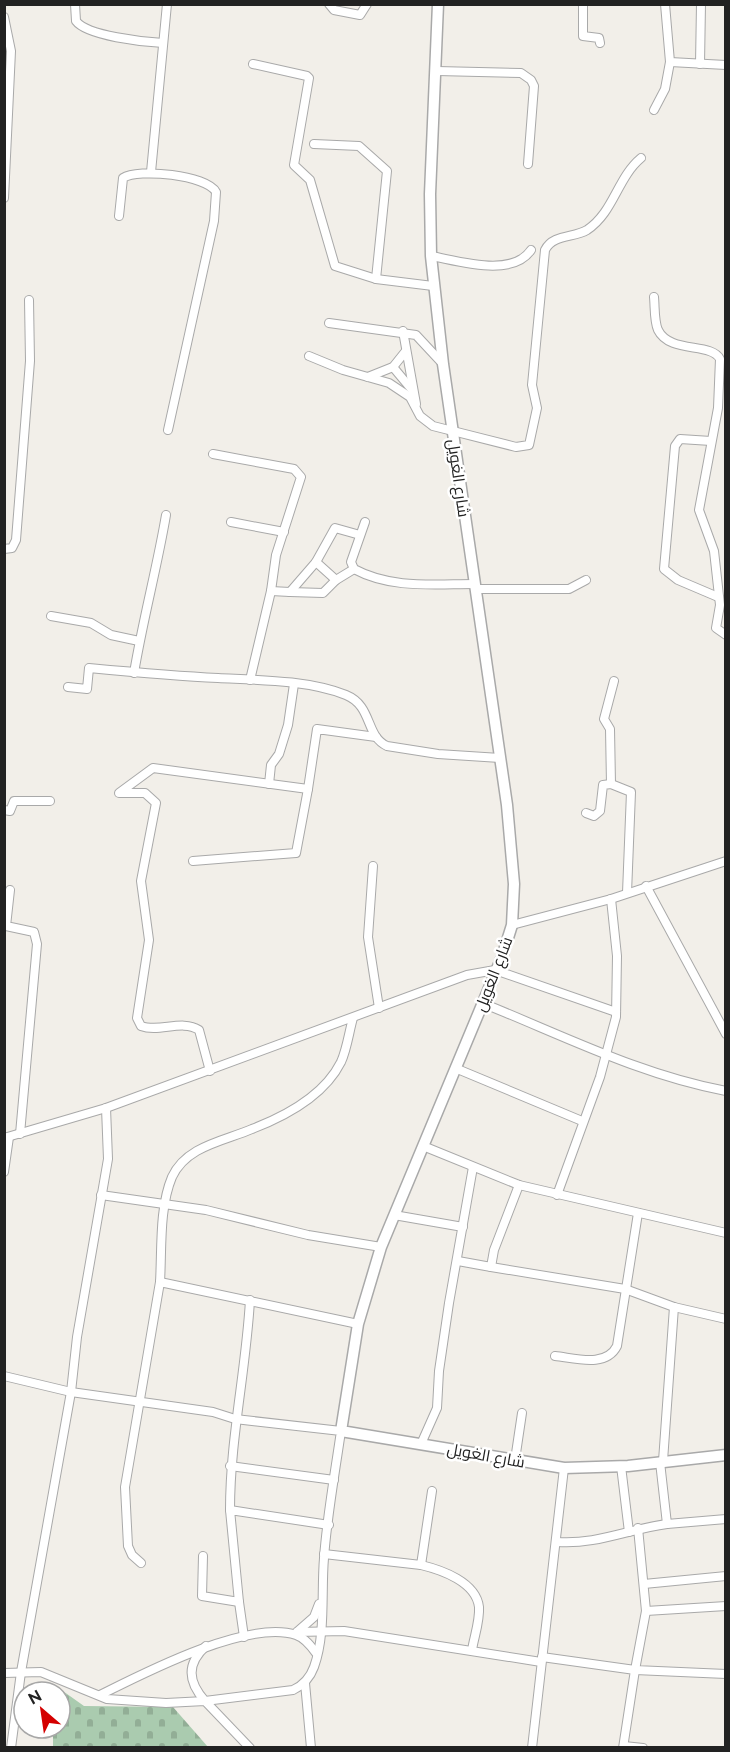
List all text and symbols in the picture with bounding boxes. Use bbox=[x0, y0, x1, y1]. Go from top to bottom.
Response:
street label: شارع الغويل bbox=[442, 438, 473, 519]
street label: شارع الغويل bbox=[471, 934, 518, 1015]
street label: شارع الغويل bbox=[445, 1439, 526, 1474]
north arrow bbox=[12, 1680, 72, 1740]
text: N bbox=[25, 1686, 45, 1709]

